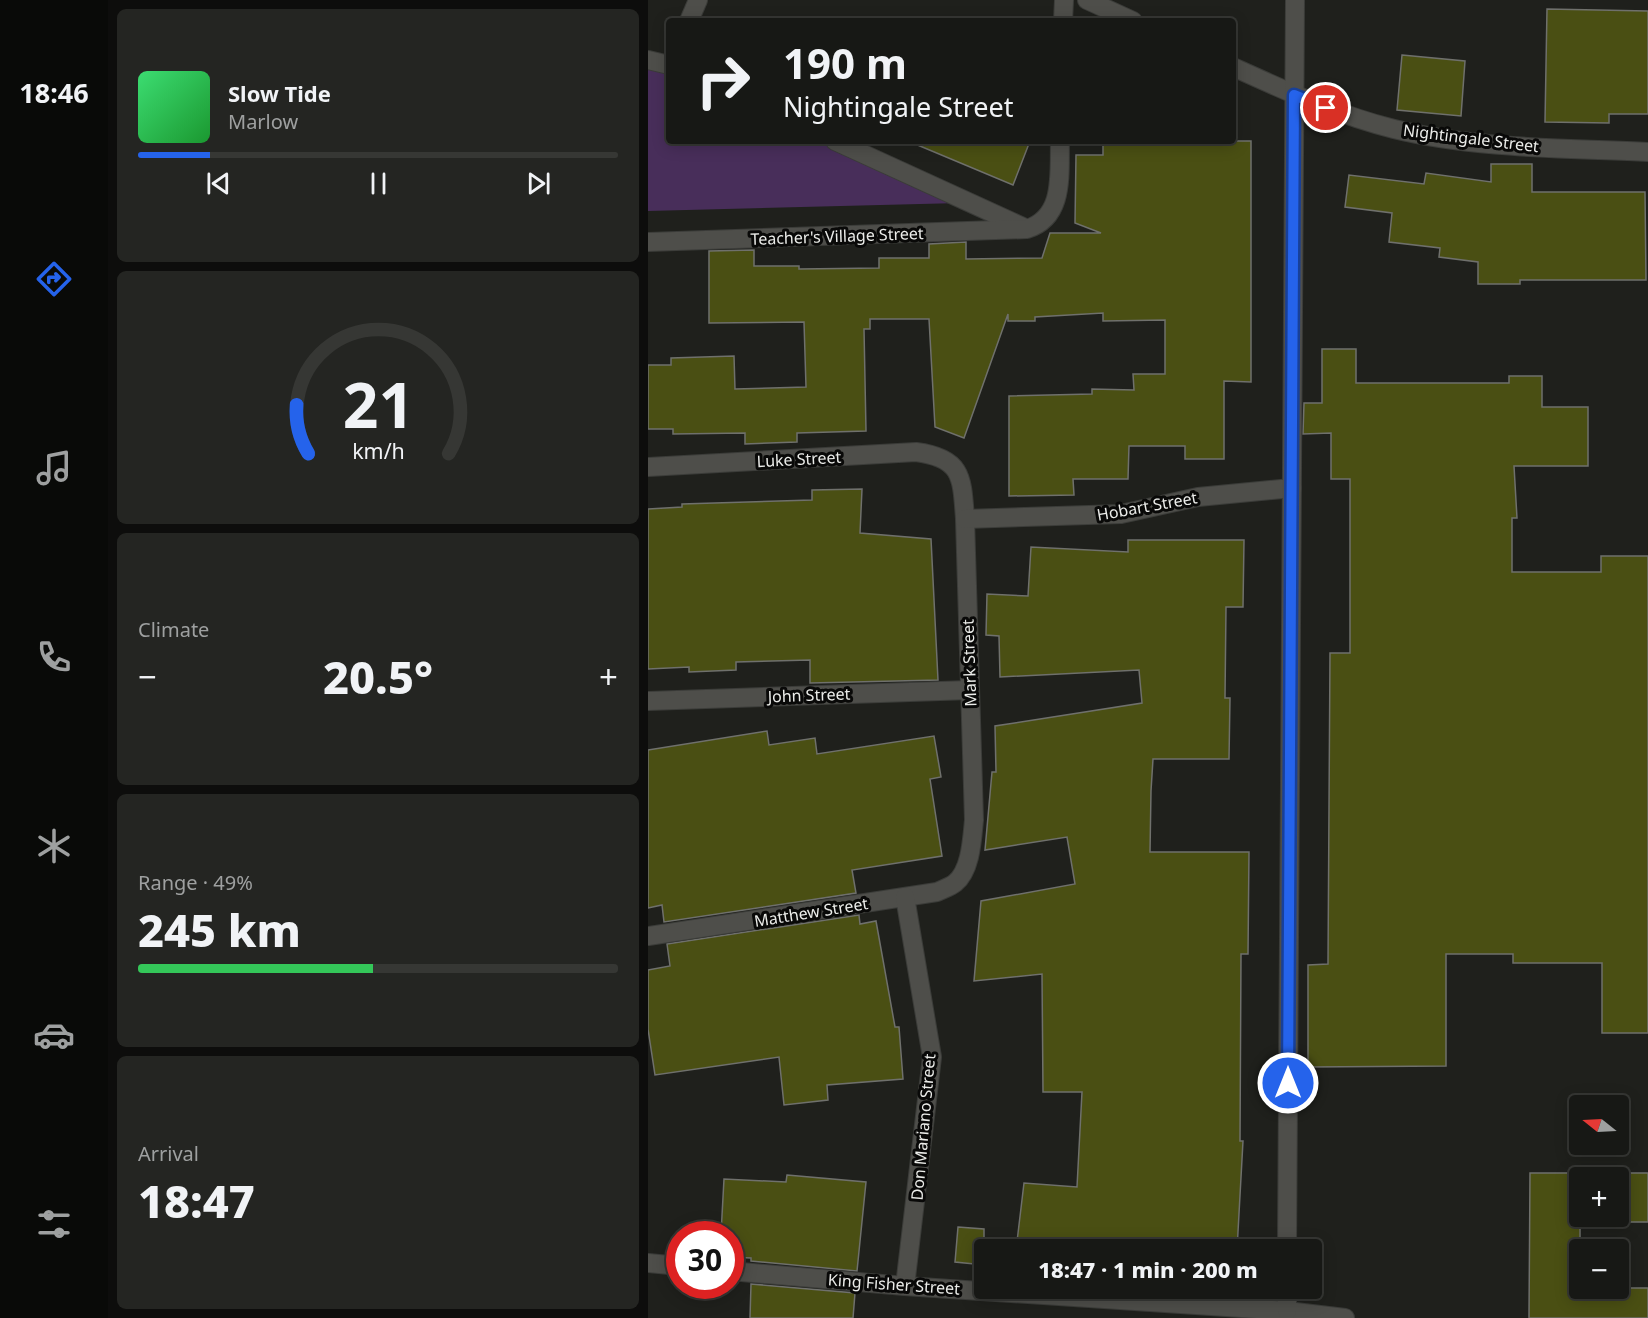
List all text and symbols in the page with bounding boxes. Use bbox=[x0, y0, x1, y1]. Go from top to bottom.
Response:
text: 190 m bbox=[783, 34, 907, 91]
icon: right bbox=[684, 42, 762, 120]
text: 18:46 bbox=[19, 74, 89, 111]
text: Slow Tide bbox=[228, 78, 331, 108]
pin bbox=[1300, 82, 1351, 133]
text: Nightingale Street bbox=[783, 88, 1014, 125]
icon: arrive bbox=[1309, 91, 1342, 124]
text: Marlow bbox=[228, 108, 298, 135]
street label: Nightingale Street bbox=[1402, 119, 1540, 157]
icon: previous bbox=[202, 167, 235, 200]
icon: pause bbox=[362, 167, 395, 200]
icon: next bbox=[522, 167, 555, 200]
street label: Teacher's Village Street bbox=[750, 222, 924, 250]
icon: directions bbox=[33, 258, 75, 300]
text: 21 bbox=[342, 361, 414, 446]
text: km/h bbox=[352, 437, 404, 466]
street label: Luke Street bbox=[756, 446, 842, 472]
icon: music bbox=[33, 447, 75, 489]
street label: Hobart Street bbox=[1095, 486, 1199, 526]
text: Climate bbox=[138, 616, 209, 643]
street label: Mark Street bbox=[956, 619, 982, 707]
icon: phone bbox=[33, 636, 75, 678]
text: 20.5° bbox=[323, 646, 433, 707]
text: − bbox=[138, 654, 157, 699]
text: + bbox=[599, 654, 618, 699]
street label: John Street bbox=[765, 683, 851, 708]
icon: climate bbox=[33, 825, 75, 867]
text: Range · 49% bbox=[138, 869, 253, 896]
street label: Matthew Street bbox=[752, 892, 870, 932]
text: 245 km bbox=[138, 899, 301, 960]
icon: car bbox=[33, 1014, 75, 1056]
position arrow bbox=[1256, 1051, 1320, 1115]
street label: Don Mariano Street bbox=[906, 1053, 940, 1201]
north arrow bbox=[1569, 1095, 1629, 1155]
map controls bbox=[1569, 1095, 1629, 1299]
text: Arrival bbox=[138, 1140, 199, 1167]
button: + bbox=[1569, 1167, 1629, 1227]
text: 18:47 bbox=[138, 1170, 255, 1231]
icon: filters bbox=[33, 1203, 75, 1245]
speed limit sign: 30 bbox=[666, 1221, 744, 1299]
button: − bbox=[1569, 1239, 1629, 1299]
text: 18:47 · 1 min · 200 m bbox=[1038, 1254, 1258, 1284]
street label: King Fisher Street bbox=[827, 1268, 961, 1300]

